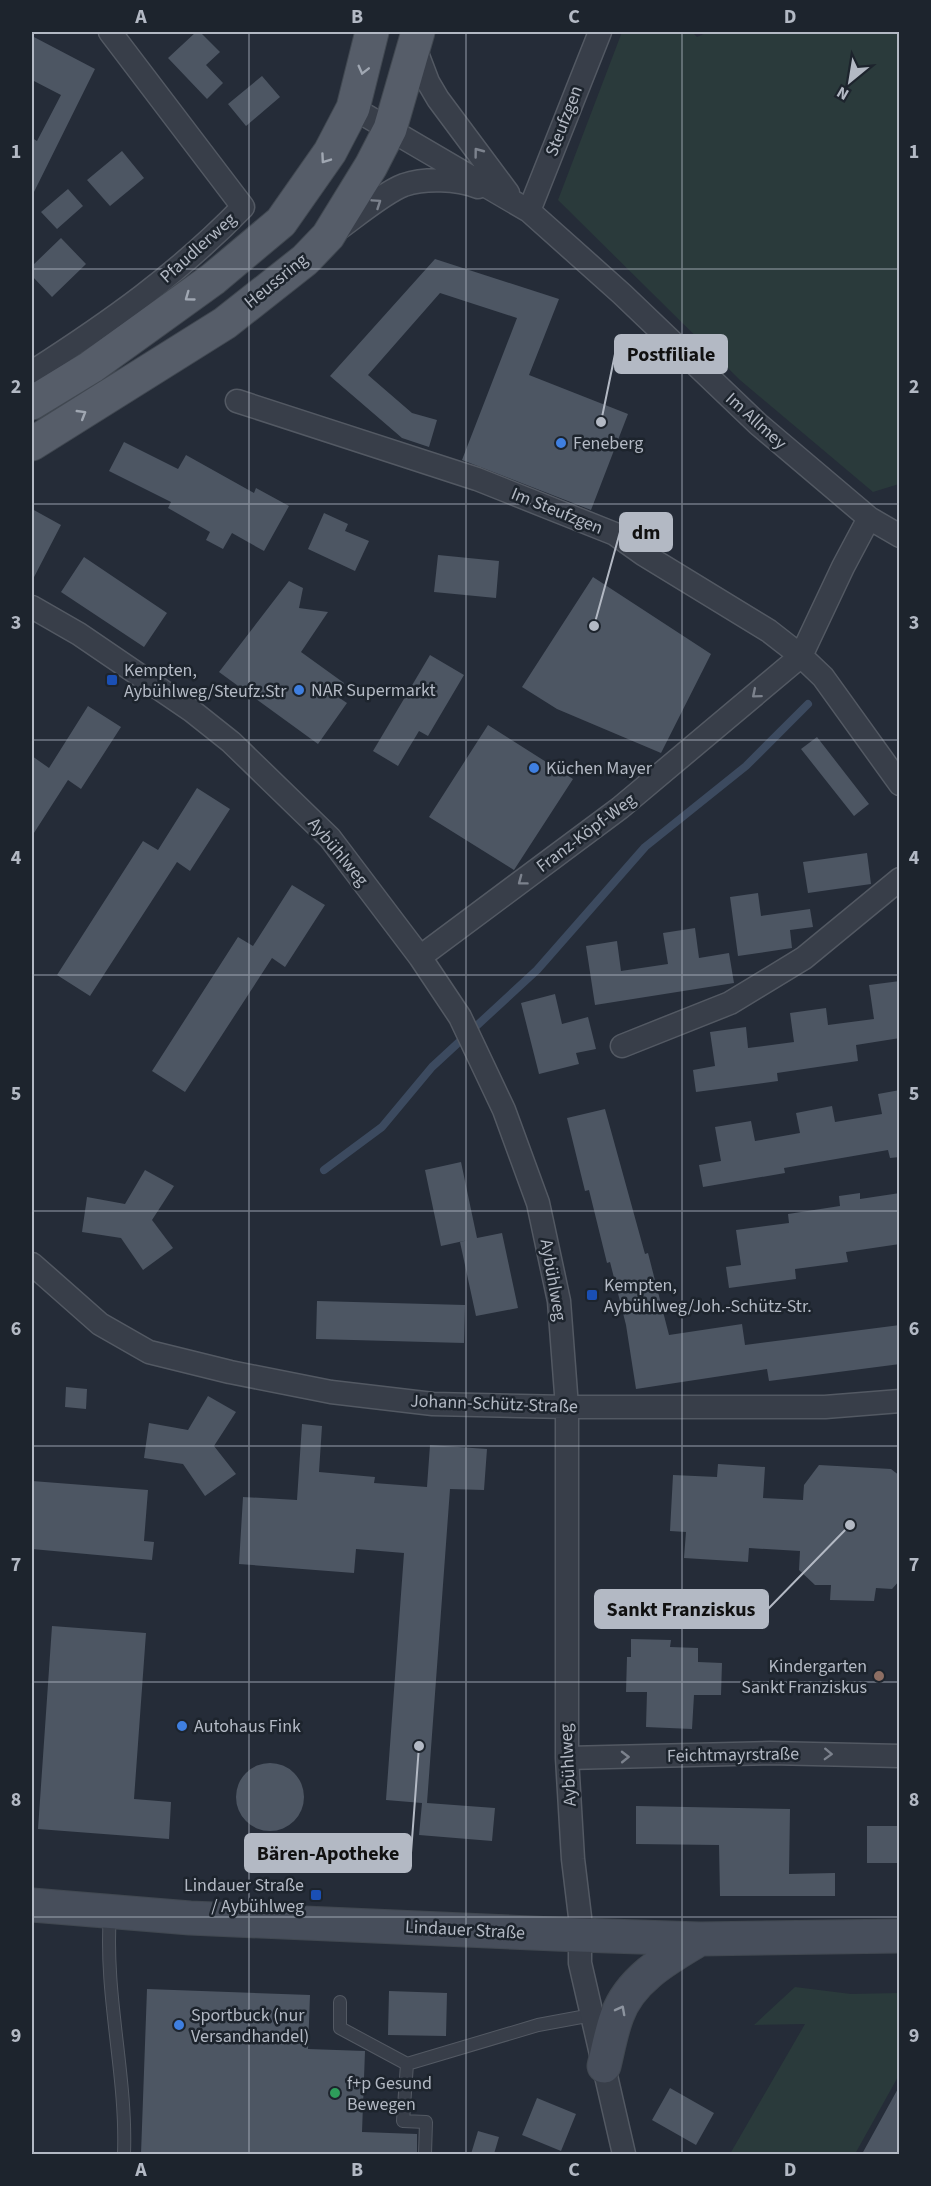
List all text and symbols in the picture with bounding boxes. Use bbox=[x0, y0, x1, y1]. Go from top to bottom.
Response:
text: A bbox=[134, 3, 147, 31]
text: B bbox=[351, 3, 363, 31]
text: C bbox=[568, 3, 580, 31]
text: D bbox=[784, 3, 796, 31]
north arrow bbox=[820, 51, 880, 111]
one-way arrow bbox=[357, 64, 370, 74]
text: N bbox=[833, 81, 853, 105]
street label: Steufzgen bbox=[539, 82, 589, 160]
text: 1 bbox=[11, 138, 21, 166]
text: 1 bbox=[909, 138, 919, 166]
one-way arrow bbox=[474, 148, 485, 159]
one-way arrow bbox=[321, 152, 332, 163]
one-way arrow bbox=[370, 199, 381, 210]
street label: Pfaudlerweg bbox=[154, 207, 242, 289]
street label: Heussring bbox=[239, 248, 313, 314]
one-way arrow bbox=[185, 289, 196, 300]
callout: Postfiliale bbox=[615, 335, 727, 373]
text: Postfiliale bbox=[627, 341, 715, 369]
text: 2 bbox=[11, 373, 21, 401]
text: 2 bbox=[909, 373, 919, 401]
street label: Im Allmey bbox=[720, 387, 793, 456]
one-way arrow bbox=[76, 410, 86, 421]
place label: Feneberg bbox=[573, 431, 643, 456]
marker: Feneberg bbox=[554, 436, 568, 450]
street label: Im Steufzgen bbox=[507, 481, 607, 541]
callout: dm bbox=[620, 513, 672, 551]
text: dm bbox=[632, 519, 660, 547]
text: 3 bbox=[11, 609, 21, 637]
text: 3 bbox=[909, 609, 919, 637]
place label: Kempten, Aybühlweg/Steufz.Str bbox=[124, 658, 287, 704]
marker: Kempten, Aybühlweg/Steufz.Str bbox=[105, 673, 119, 687]
place label: NAR Supermarkt bbox=[311, 678, 436, 703]
marker: NAR Supermarkt bbox=[292, 683, 306, 697]
one-way arrow bbox=[752, 686, 763, 697]
place label: Küchen Mayer bbox=[546, 756, 653, 781]
marker: Küchen Mayer bbox=[527, 761, 541, 775]
street label: Franz-Köpf-Weg bbox=[531, 787, 641, 879]
street label: Aybühlweg bbox=[302, 812, 374, 892]
text: 4 bbox=[11, 844, 22, 872]
text: 4 bbox=[909, 844, 920, 872]
one-way arrow bbox=[518, 874, 529, 885]
text: 5 bbox=[11, 1080, 21, 1108]
text: 5 bbox=[909, 1080, 919, 1108]
street label: Aybühlweg bbox=[533, 1237, 573, 1323]
place label: Kempten, Aybühlweg/Joh.-Schütz-Str. bbox=[604, 1273, 812, 1319]
marker: Kempten, Aybühlweg/Joh.-Schütz-Str. bbox=[585, 1288, 599, 1302]
text: 6 bbox=[11, 1315, 21, 1343]
text: 6 bbox=[909, 1315, 919, 1343]
street label: Johann-Schütz-Straße bbox=[410, 1389, 578, 1419]
text: 7 bbox=[11, 1551, 21, 1579]
text: 7 bbox=[909, 1551, 919, 1579]
callout: Sankt Franziskus bbox=[595, 1590, 768, 1628]
text: Sankt Franziskus bbox=[607, 1596, 756, 1624]
place label: Kindergarten Sankt Franziskus bbox=[741, 1654, 867, 1700]
marker: Kindergarten Sankt Franziskus bbox=[872, 1669, 886, 1683]
place label: Autohaus Fink bbox=[194, 1714, 301, 1739]
marker: Autohaus Fink bbox=[175, 1719, 189, 1733]
street label: Aybühlweg bbox=[553, 1723, 583, 1807]
street label: Feichtmayrstraße bbox=[667, 1741, 799, 1769]
one-way arrow bbox=[824, 1748, 833, 1760]
one-way arrow bbox=[621, 1750, 630, 1763]
text: 8 bbox=[11, 1786, 21, 1814]
text: 8 bbox=[909, 1786, 919, 1814]
callout: Bären-Apotheke bbox=[245, 1834, 411, 1872]
text: Bären-Apotheke bbox=[257, 1840, 399, 1868]
place label: Lindauer Straße / Aybühlweg bbox=[184, 1873, 304, 1919]
marker: Lindauer Straße / Aybühlweg bbox=[309, 1888, 323, 1902]
street label: Lindauer Straße bbox=[404, 1914, 526, 1946]
place label: Sportbuck (nur Versandhandel) bbox=[191, 2003, 309, 2049]
one-way arrow bbox=[614, 2006, 625, 2017]
marker: Sportbuck (nur Versandhandel) bbox=[172, 2018, 186, 2032]
text: 9 bbox=[11, 2022, 21, 2050]
text: 9 bbox=[909, 2022, 919, 2050]
place label: f+p Gesund Bewegen bbox=[347, 2071, 432, 2117]
marker: f+p Gesund Bewegen bbox=[328, 2086, 342, 2100]
text: A bbox=[134, 2156, 147, 2184]
text: B bbox=[351, 2156, 363, 2184]
text: C bbox=[568, 2156, 580, 2184]
text: D bbox=[784, 2156, 796, 2184]

